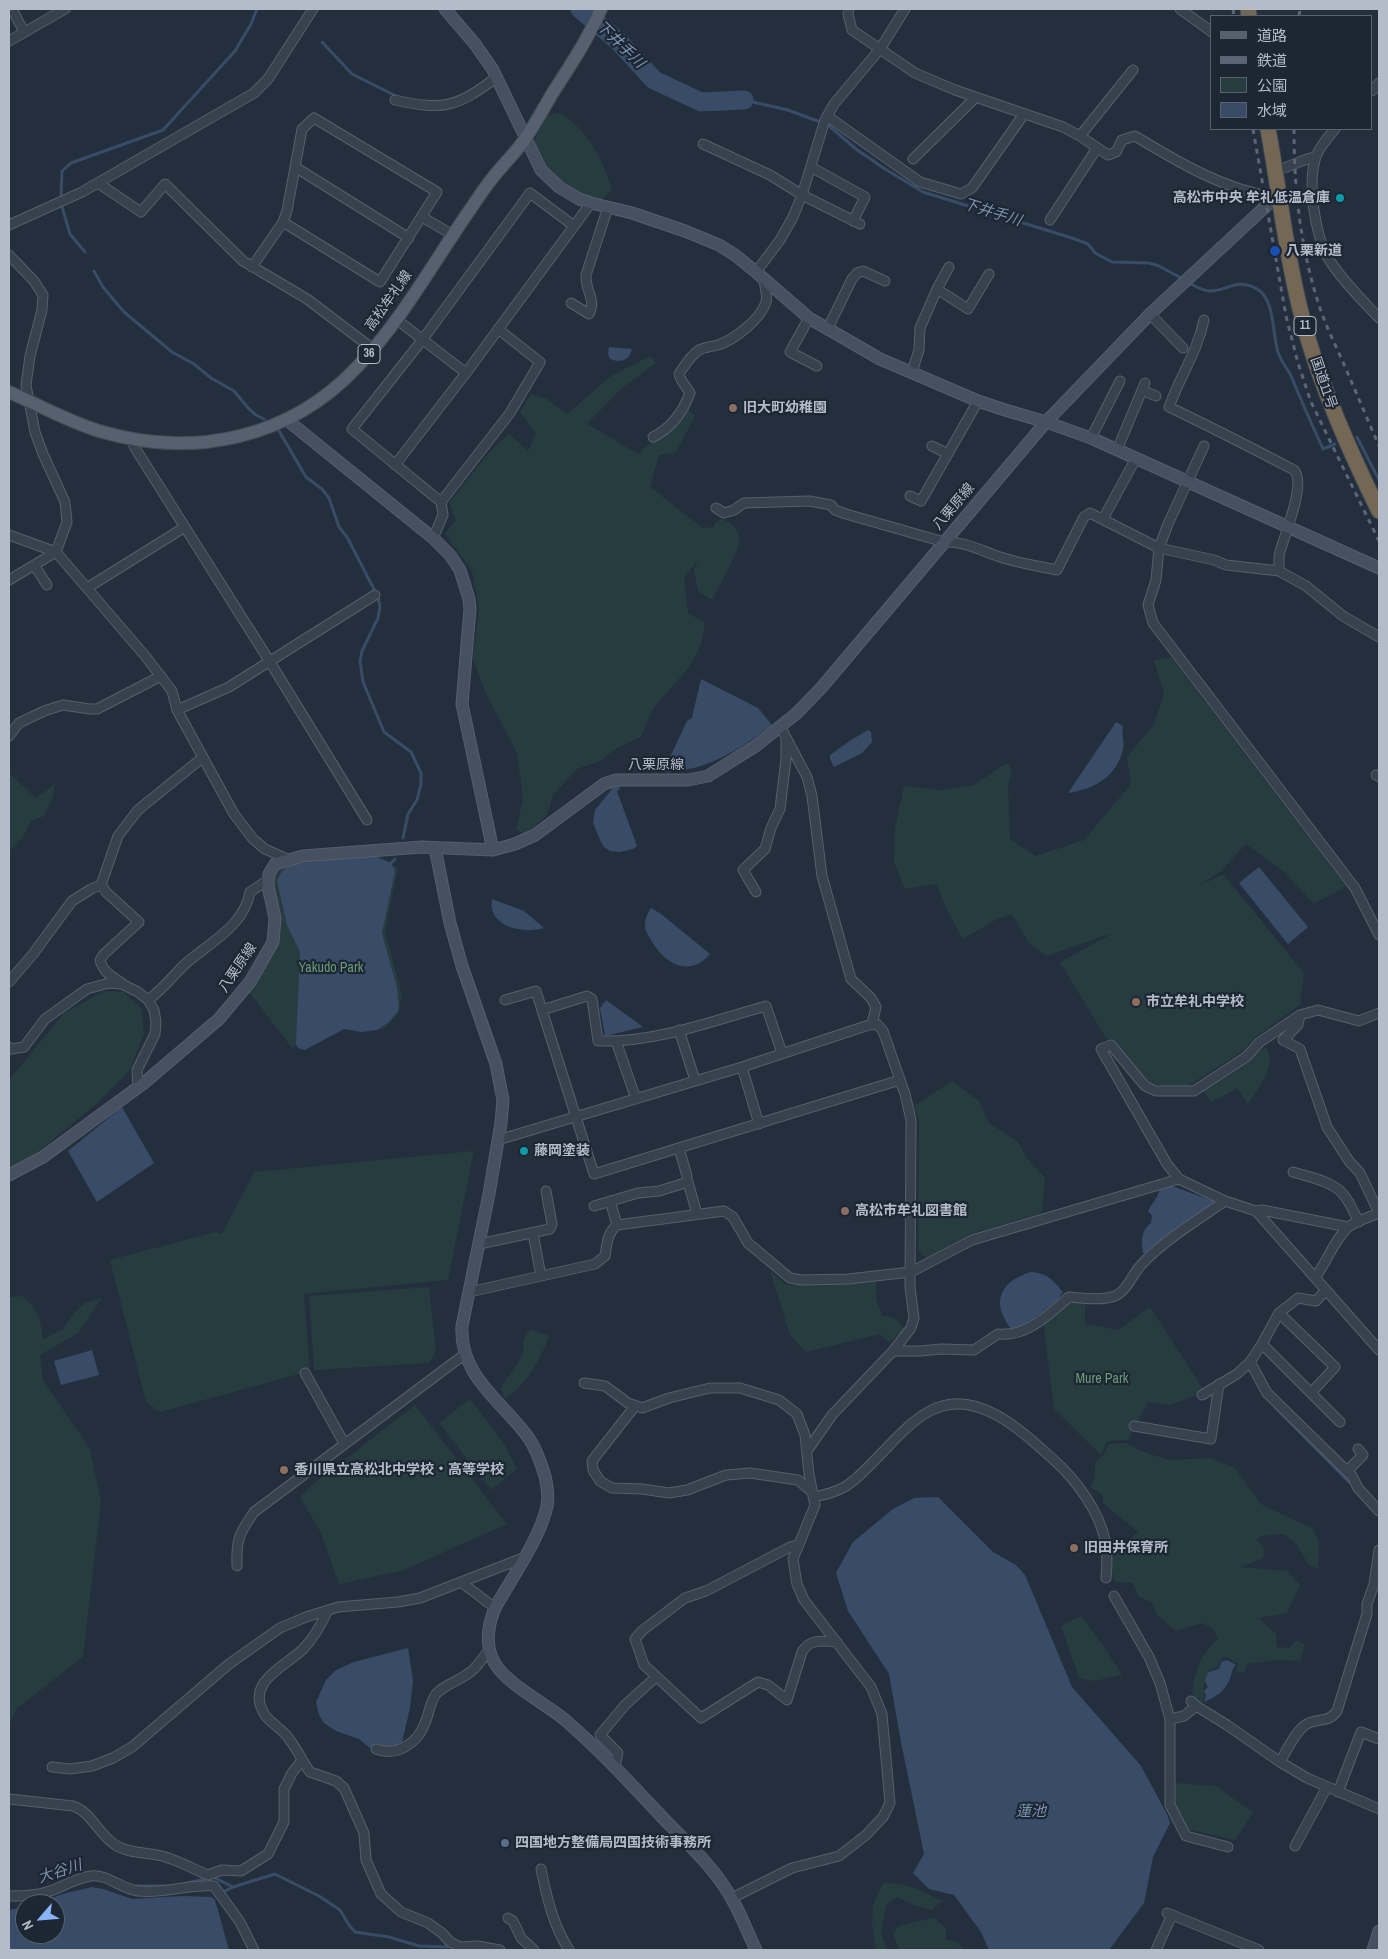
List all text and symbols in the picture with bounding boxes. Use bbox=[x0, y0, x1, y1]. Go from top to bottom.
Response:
legend bbox=[1210, 15, 1373, 130]
water label: 下井手川 bbox=[592, 18, 648, 72]
text: 道路 bbox=[1257, 25, 1287, 46]
text: 鉄道 bbox=[1257, 50, 1287, 71]
text: 公園 bbox=[1257, 75, 1287, 96]
text: 水域 bbox=[1257, 100, 1287, 121]
place label: 高松市中央 牟礼低温倉庫 bbox=[1173, 190, 1330, 206]
marker: 高松市中央 牟礼低温倉庫 bbox=[1334, 192, 1346, 204]
water label: 下井手川 bbox=[961, 196, 1023, 230]
place label: 八栗新道 bbox=[1286, 243, 1342, 259]
marker: 八栗新道 bbox=[1268, 244, 1282, 258]
street label: 高松牟礼線 bbox=[362, 268, 416, 334]
road number: 11 bbox=[1294, 316, 1316, 336]
road number: 36 bbox=[358, 344, 380, 364]
street label: 国道11号 bbox=[1306, 355, 1340, 411]
place label: 旧大町幼稚園 bbox=[743, 400, 827, 416]
marker: 旧大町幼稚園 bbox=[727, 402, 739, 414]
street label: 八栗原線 bbox=[930, 480, 978, 534]
street label: 八栗原線 bbox=[628, 757, 684, 773]
street label: 八栗原線 bbox=[215, 940, 261, 996]
park label: Yakudo Park bbox=[299, 960, 363, 976]
place label: 市立牟礼中学校 bbox=[1146, 994, 1244, 1010]
marker: 市立牟礼中学校 bbox=[1130, 996, 1142, 1008]
place label: 藤岡塗装 bbox=[534, 1143, 590, 1159]
marker: 藤岡塗装 bbox=[518, 1145, 530, 1157]
place label: 高松市牟礼図書館 bbox=[855, 1203, 967, 1219]
marker: 高松市牟礼図書館 bbox=[839, 1205, 851, 1217]
park label: Mure Park bbox=[1076, 1371, 1128, 1387]
place label: 香川県立高松北中学校・高等学校 bbox=[294, 1462, 504, 1478]
marker: 香川県立高松北中学校・高等学校 bbox=[278, 1464, 290, 1476]
place label: 旧田井保育所 bbox=[1084, 1540, 1168, 1556]
marker: 旧田井保育所 bbox=[1068, 1542, 1080, 1554]
water label: 蓮池 bbox=[1016, 1803, 1046, 1821]
place label: 四国地方整備局四国技術事務所 bbox=[515, 1835, 711, 1851]
marker: 四国地方整備局四国技術事務所 bbox=[499, 1837, 511, 1849]
water label: 大谷川 bbox=[36, 1856, 84, 1888]
north arrow bbox=[15, 1894, 65, 1944]
text: N bbox=[18, 1918, 37, 1933]

